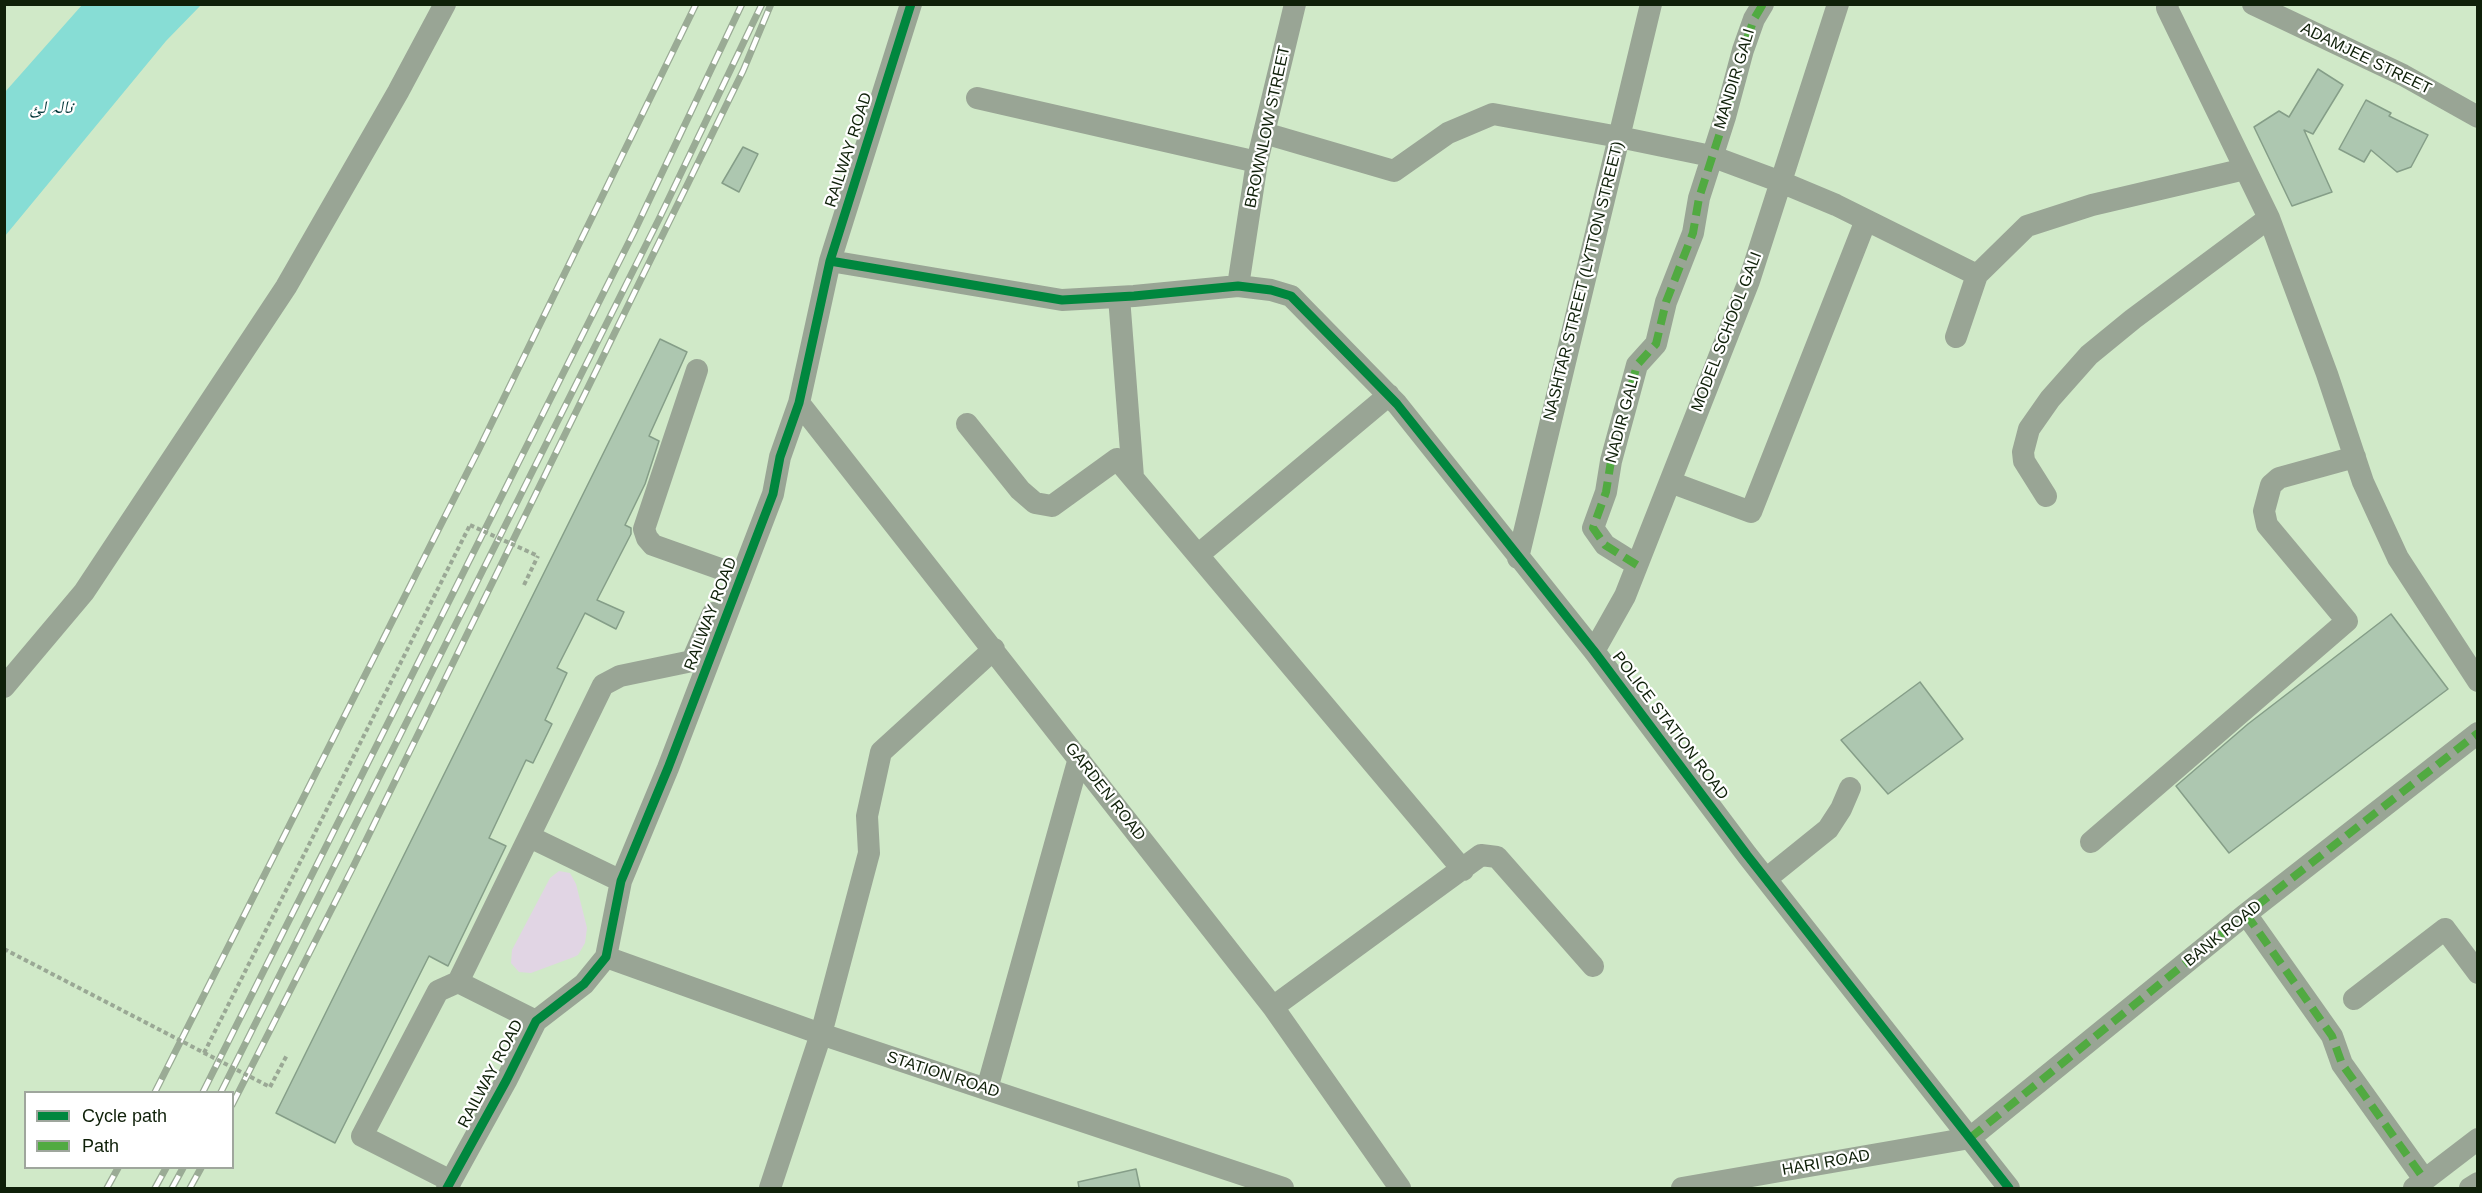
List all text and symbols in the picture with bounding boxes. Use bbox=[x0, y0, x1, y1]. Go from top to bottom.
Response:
street label: ADAMJEE STREET bbox=[2297, 19, 2435, 99]
street label: MANDIR GALI bbox=[1711, 26, 1759, 132]
street label: BROWNLOW STREET bbox=[1241, 44, 1295, 210]
street label: RAILWAY ROAD bbox=[821, 90, 877, 210]
water label: نالہ لئ bbox=[30, 97, 72, 119]
street label: NASHTAR STREET (LYTTON STREET) bbox=[1540, 139, 1628, 423]
street label: MODEL SCHOOL GALI bbox=[1688, 249, 1766, 415]
street label: NADIR GALI bbox=[1602, 373, 1644, 465]
street label: RAILWAY ROAD bbox=[681, 555, 741, 673]
street label: POLICE STATION ROAD bbox=[1608, 648, 1732, 804]
street label: GARDEN ROAD bbox=[1061, 739, 1149, 845]
street label: BANK ROAD bbox=[2180, 897, 2266, 971]
street label: RAILWAY ROAD bbox=[454, 1017, 528, 1131]
street label: STATION ROAD bbox=[884, 1048, 1002, 1102]
legend bbox=[24, 1091, 234, 1169]
text: Cycle path bbox=[82, 1106, 167, 1126]
text: Path bbox=[82, 1136, 119, 1156]
street label: HARI ROAD bbox=[1781, 1146, 1871, 1180]

